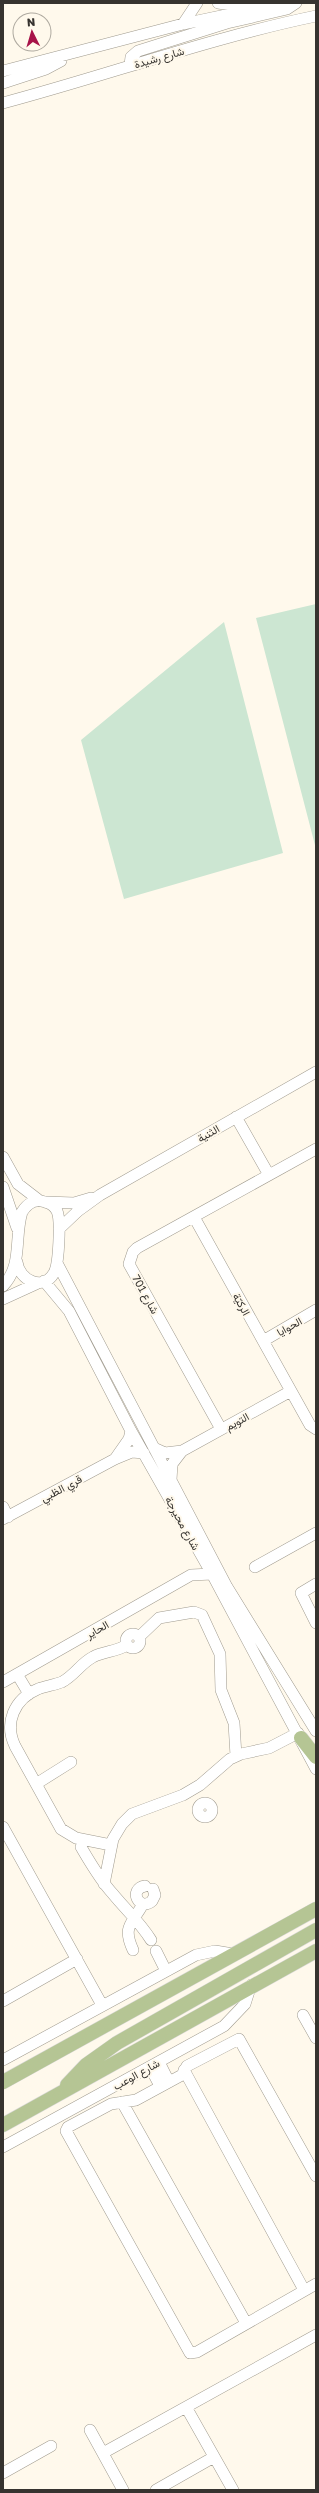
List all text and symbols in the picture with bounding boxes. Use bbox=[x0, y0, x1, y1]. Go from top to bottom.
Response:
north arrow bbox=[12, 12, 52, 52]
text: N bbox=[26, 15, 36, 28]
street label: شارع رشيدة bbox=[132, 44, 186, 72]
street label: الثنية bbox=[195, 1122, 222, 1145]
street label: شارع 701 bbox=[128, 1272, 162, 1317]
street label: الركيّة bbox=[230, 1291, 253, 1318]
street label: الحوايا bbox=[274, 1314, 304, 1339]
street label: التويم bbox=[223, 1409, 252, 1434]
street label: قري الظبي bbox=[38, 1472, 86, 1508]
street label: شارع محيرجة bbox=[161, 1494, 203, 1553]
street label: الحاير bbox=[82, 1617, 111, 1642]
street label: شارع الوعب bbox=[110, 2056, 163, 2094]

